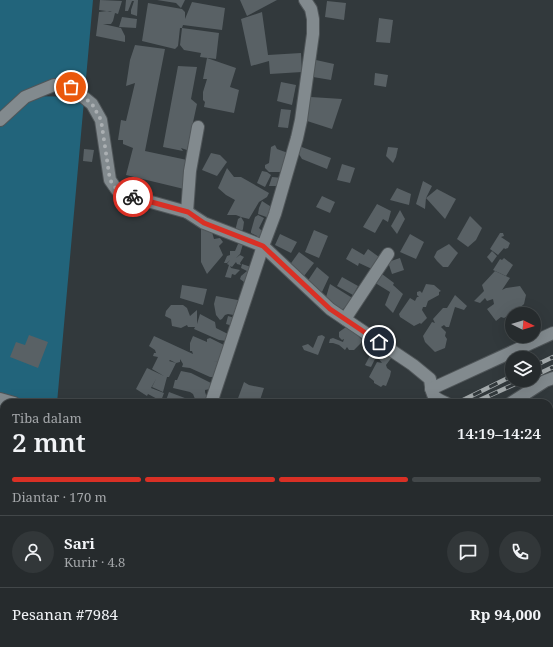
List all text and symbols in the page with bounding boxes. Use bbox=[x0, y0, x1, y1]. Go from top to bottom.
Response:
pin bbox=[54, 70, 88, 104]
icon: bag bbox=[60, 76, 82, 98]
courier bbox=[113, 177, 153, 217]
icon: bike bbox=[122, 186, 144, 208]
north arrow bbox=[505, 307, 541, 343]
map controls bbox=[505, 307, 541, 387]
pin bbox=[362, 325, 396, 359]
icon: home bbox=[368, 331, 390, 353]
button: layers bbox=[505, 351, 541, 387]
text: Tiba dalam bbox=[12, 409, 82, 427]
text: 14:19–14:24 bbox=[457, 423, 541, 443]
text: 2 mnt bbox=[12, 424, 86, 460]
text: Diantar · 170 m bbox=[12, 488, 107, 506]
button: person bbox=[12, 531, 54, 573]
button: chat bbox=[447, 531, 489, 573]
button: phone bbox=[499, 531, 541, 573]
text: Sari bbox=[64, 533, 95, 553]
text: Kurir · 4.8 bbox=[64, 553, 125, 571]
text: Pesanan #7984 bbox=[12, 604, 118, 624]
text: Rp 94,000 bbox=[470, 604, 541, 624]

